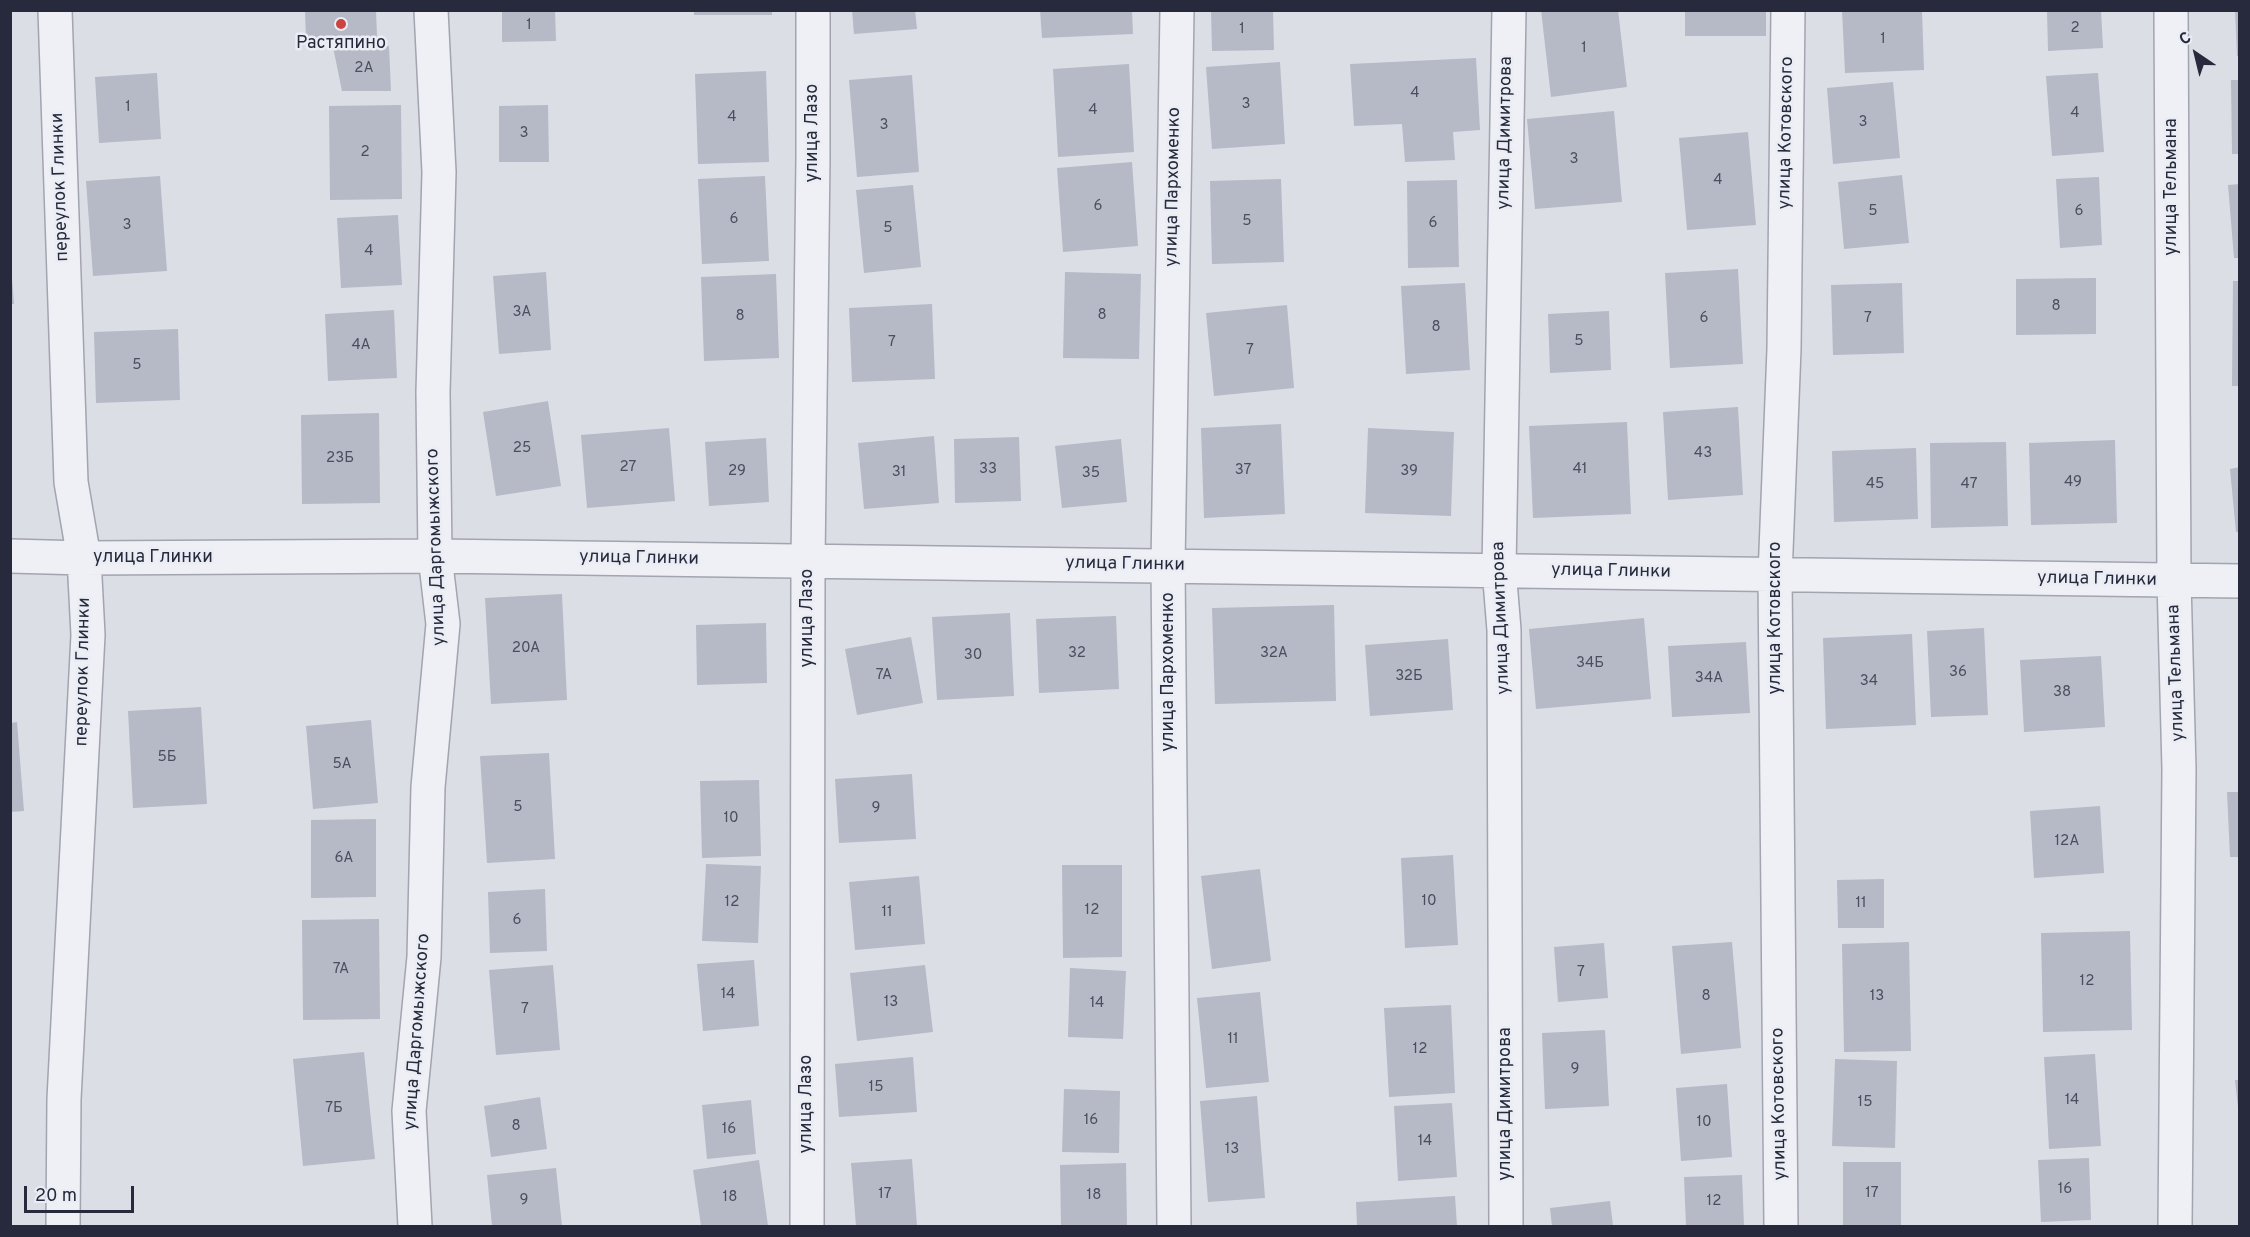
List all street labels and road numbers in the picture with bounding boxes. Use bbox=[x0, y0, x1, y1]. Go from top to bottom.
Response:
street label: улица Димитрова bbox=[1494, 56, 1518, 210]
street label: улица Котовского bbox=[1775, 56, 1799, 210]
street label: улица Лазо bbox=[802, 84, 824, 182]
street label: улица Пархоменко bbox=[1162, 107, 1186, 267]
street label: переулок Глинки bbox=[48, 112, 74, 262]
street label: улица Тельмана bbox=[2161, 118, 2183, 256]
street label: улица Даргомыжского bbox=[423, 448, 451, 646]
street label: улица Димитрова bbox=[1489, 541, 1515, 695]
street label: улица Котовского bbox=[1765, 541, 1787, 695]
street label: улица Глинки bbox=[93, 547, 213, 569]
street label: улица Глинки bbox=[579, 547, 699, 571]
street label: улица Глинки bbox=[1065, 553, 1185, 577]
street label: улица Глинки bbox=[1551, 560, 1671, 584]
street label: улица Глинки bbox=[2037, 568, 2157, 592]
street label: улица Лазо bbox=[797, 569, 819, 667]
street label: улица Пархоменко bbox=[1158, 592, 1180, 752]
street label: переулок Глинки bbox=[72, 597, 96, 747]
street label: улица Тельмана bbox=[2164, 604, 2190, 742]
street label: улица Даргомыжского bbox=[400, 933, 436, 1131]
street label: улица Димитрова bbox=[1495, 1027, 1517, 1181]
street label: улица Котовского bbox=[1768, 1027, 1792, 1181]
street label: улица Лазо bbox=[796, 1055, 818, 1153]

